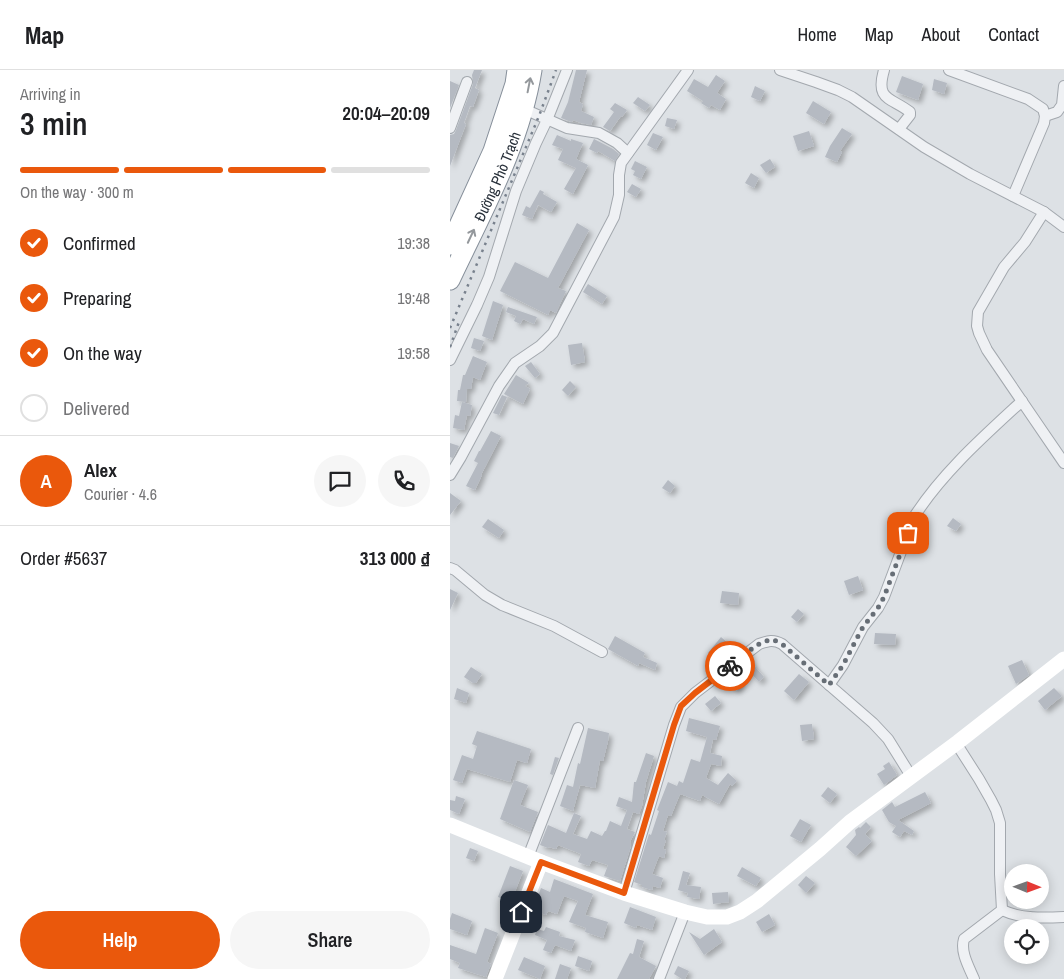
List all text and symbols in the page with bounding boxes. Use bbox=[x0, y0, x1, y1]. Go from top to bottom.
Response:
text: Map bbox=[25, 19, 64, 51]
text: Home bbox=[797, 22, 837, 47]
text: Map bbox=[865, 22, 894, 47]
text: About bbox=[922, 22, 960, 47]
text: Contact bbox=[988, 22, 1039, 47]
one-way arrow bbox=[525, 77, 535, 93]
text: Arriving in bbox=[20, 83, 81, 105]
text: 20:04–20:09 bbox=[342, 100, 430, 126]
text: 3 min bbox=[20, 102, 88, 145]
street label: Đường Phò Trạch bbox=[469, 129, 526, 225]
text: On the way · 300 m bbox=[20, 181, 134, 203]
icon: check bbox=[20, 229, 48, 257]
one-way arrow bbox=[467, 229, 476, 244]
text: Confirmed bbox=[63, 230, 136, 256]
text: 19:38 bbox=[397, 232, 430, 254]
icon: check bbox=[20, 284, 48, 312]
text: Preparing bbox=[63, 285, 131, 311]
text: 19:48 bbox=[397, 287, 430, 309]
icon: check bbox=[20, 339, 48, 367]
text: On the way bbox=[63, 340, 142, 366]
text: 19:58 bbox=[397, 342, 430, 364]
text: Delivered bbox=[63, 395, 130, 421]
button: chat bbox=[314, 455, 366, 507]
button: phone bbox=[378, 455, 430, 507]
text: Alex bbox=[84, 457, 117, 483]
text: A bbox=[40, 468, 52, 494]
text: Courier · 4.6 bbox=[84, 483, 157, 505]
pin bbox=[887, 512, 929, 554]
icon: bag bbox=[894, 519, 922, 547]
text: Order #5637 bbox=[20, 545, 107, 571]
text: 313 000 ₫ bbox=[360, 545, 430, 571]
courier bbox=[705, 641, 755, 691]
icon: bike bbox=[716, 652, 744, 680]
north arrow bbox=[1004, 864, 1049, 909]
map controls bbox=[1004, 864, 1049, 964]
pin bbox=[500, 891, 542, 933]
icon: home bbox=[507, 898, 535, 926]
button: Help bbox=[20, 911, 220, 969]
button: Share bbox=[230, 911, 430, 969]
button: locate bbox=[1004, 919, 1049, 964]

